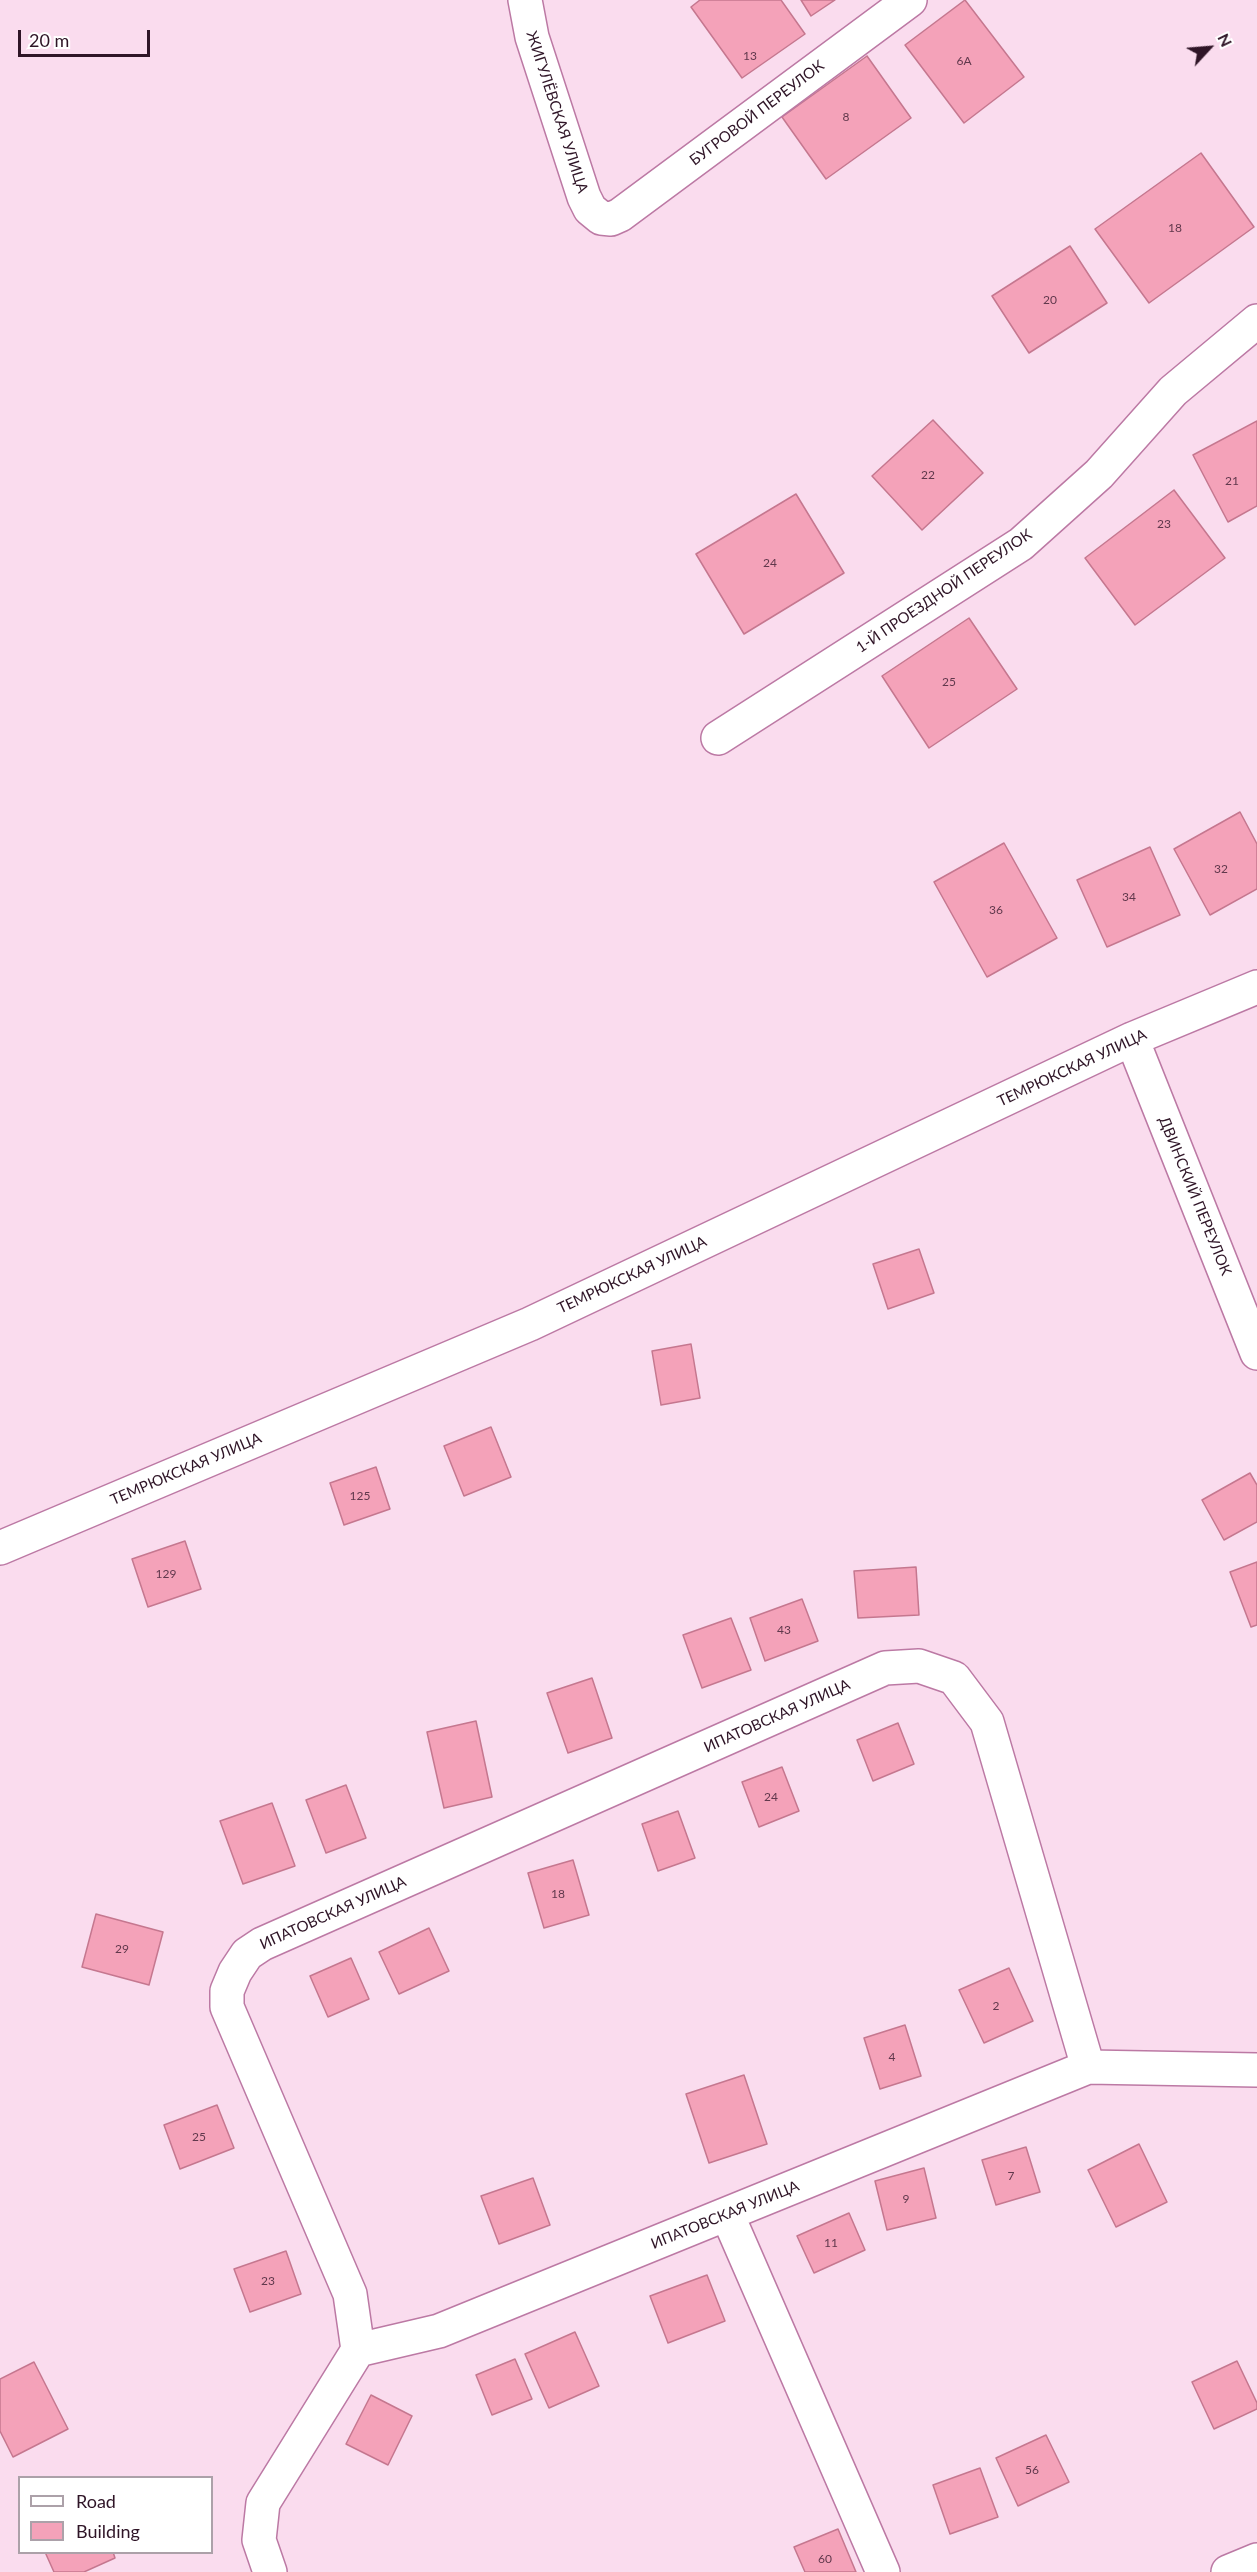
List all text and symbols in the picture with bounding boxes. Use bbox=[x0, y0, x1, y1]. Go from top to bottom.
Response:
scale bar bbox=[21, 18, 153, 56]
north arrow bbox=[1179, 18, 1239, 78]
text: 20 m bbox=[29, 29, 69, 51]
street label: ЖИГУЛЁВСКАЯ УЛИЦА bbox=[522, 29, 592, 195]
text: N bbox=[1214, 30, 1237, 50]
house number: 13 bbox=[743, 49, 757, 63]
house number: 6А bbox=[956, 54, 972, 68]
street label: БУГРОВОЙ ПЕРЕУЛОК bbox=[686, 57, 828, 169]
house number: 8 bbox=[843, 110, 849, 124]
house number: 18 bbox=[1168, 221, 1182, 235]
house number: 20 bbox=[1043, 293, 1057, 307]
house number: 22 bbox=[921, 468, 935, 482]
house number: 21 bbox=[1225, 474, 1239, 488]
house number: 23 bbox=[1157, 517, 1171, 531]
street label: 1-Й ПРОЕЗДНОЙ ПЕРЕУЛОК bbox=[853, 525, 1035, 657]
house number: 24 bbox=[763, 556, 777, 570]
house number: 25 bbox=[942, 675, 956, 689]
house number: 32 bbox=[1214, 862, 1228, 876]
house number: 34 bbox=[1122, 890, 1136, 904]
house number: 36 bbox=[989, 903, 1003, 917]
street label: ТЕМРЮКСКАЯ УЛИЦА bbox=[995, 1026, 1149, 1110]
street label: ДВИНСКИЙ ПЕРЕУЛОК bbox=[1155, 1114, 1235, 1278]
street label: ТЕМРЮКСКАЯ УЛИЦА bbox=[555, 1233, 709, 1317]
street label: ТЕМРЮКСКАЯ УЛИЦА bbox=[108, 1429, 264, 1509]
house number: 125 bbox=[350, 1489, 370, 1503]
house number: 129 bbox=[156, 1567, 176, 1581]
house number: 43 bbox=[777, 1623, 791, 1637]
street label: ИПАТОВСКАЯ УЛИЦА bbox=[701, 1676, 853, 1756]
house number: 24 bbox=[764, 1790, 778, 1804]
street label: ИПАТОВСКАЯ УЛИЦА bbox=[257, 1873, 409, 1953]
house number: 18 bbox=[551, 1887, 565, 1901]
house number: 29 bbox=[115, 1942, 129, 1956]
house number: 2 bbox=[993, 1999, 999, 2013]
house number: 4 bbox=[889, 2050, 895, 2064]
house number: 25 bbox=[192, 2130, 206, 2144]
house number: 7 bbox=[1008, 2169, 1014, 2183]
street label: ИПАТОВСКАЯ УЛИЦА bbox=[648, 2177, 802, 2253]
house number: 9 bbox=[903, 2192, 909, 2206]
house number: 11 bbox=[824, 2236, 838, 2250]
house number: 23 bbox=[261, 2274, 275, 2288]
house number: 56 bbox=[1025, 2463, 1039, 2477]
legend bbox=[18, 2476, 213, 2554]
text: Road bbox=[76, 2490, 116, 2512]
text: Building bbox=[76, 2520, 140, 2542]
house number: 60 bbox=[818, 2552, 832, 2566]

